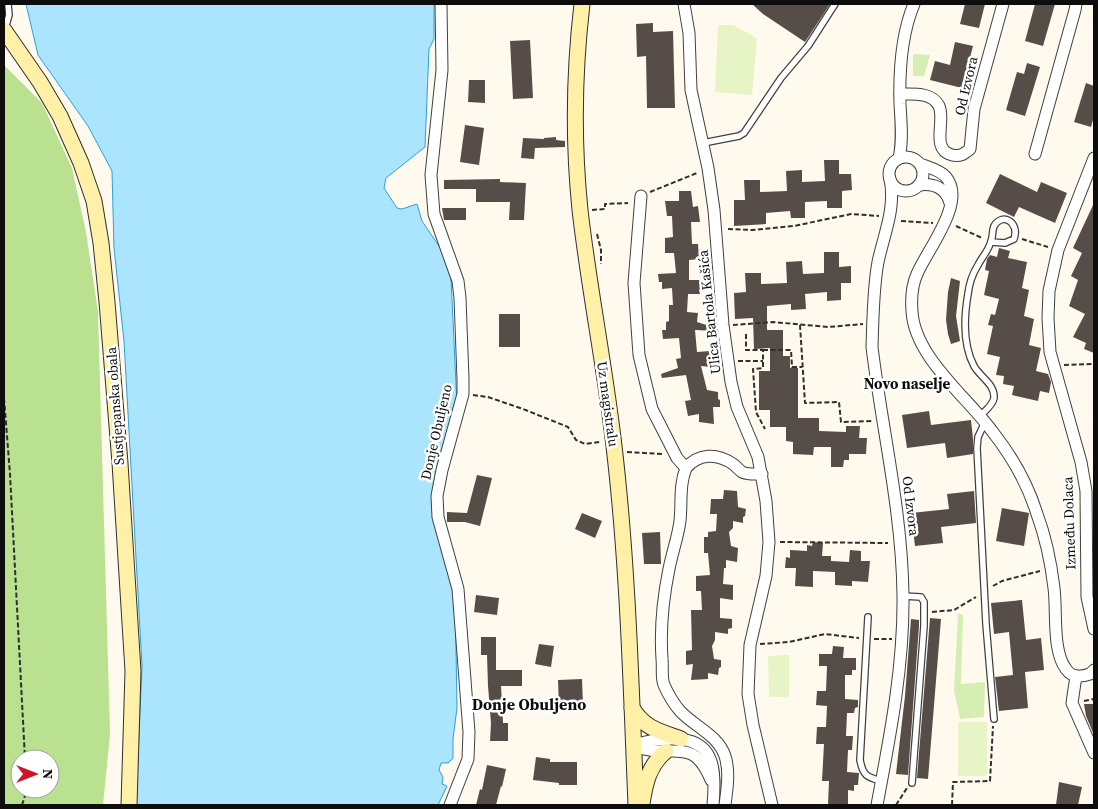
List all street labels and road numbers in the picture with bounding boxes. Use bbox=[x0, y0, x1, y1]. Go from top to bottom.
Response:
street label: Od Izvora bbox=[950, 54, 983, 118]
street label: Ulica Bartola Kašića bbox=[692, 248, 725, 375]
street label: Sustjepanska obala bbox=[101, 345, 129, 466]
street label: Uz magistralu bbox=[592, 360, 624, 448]
street label: Donje Obuljeno bbox=[415, 382, 457, 482]
street label: Od Izvora bbox=[897, 475, 925, 538]
street label: Između Dolaca bbox=[1057, 475, 1081, 570]

